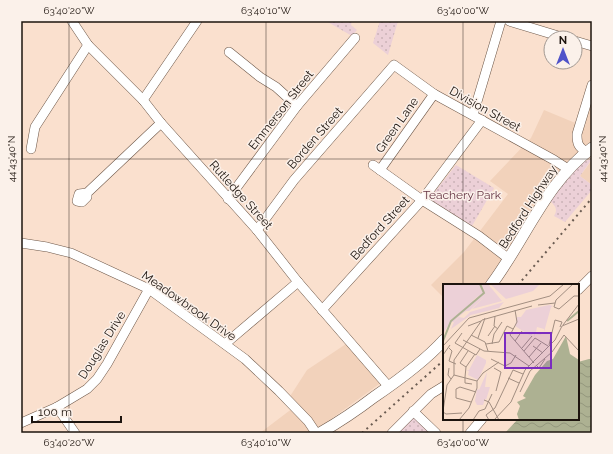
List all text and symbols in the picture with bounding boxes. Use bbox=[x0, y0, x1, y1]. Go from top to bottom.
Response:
text: 63°40'20"W bbox=[43, 5, 95, 16]
text: 63°40'10"W bbox=[241, 5, 292, 16]
text: 63°40'00"W bbox=[437, 5, 490, 16]
north arrow bbox=[543, 30, 583, 70]
text: N bbox=[559, 34, 567, 47]
street label: Emmerson Street bbox=[246, 68, 316, 152]
street label: Division Street bbox=[447, 84, 523, 134]
street label: Green Lane bbox=[373, 95, 421, 155]
street label: Borden Street bbox=[284, 104, 346, 172]
text: 44°43'40"N bbox=[6, 136, 17, 182]
text: 44°43'40"N bbox=[597, 136, 608, 182]
street label: Rutledge Street bbox=[207, 158, 275, 232]
street label: Bedford Highway bbox=[496, 162, 560, 251]
park label: Teachery Park bbox=[423, 188, 502, 202]
street label: Bedford Street bbox=[348, 193, 412, 263]
street label: Meadowbrook Drive bbox=[139, 268, 239, 344]
inset map bbox=[443, 284, 579, 420]
street label: Douglas Drive bbox=[76, 308, 128, 382]
scale bar bbox=[32, 398, 121, 424]
text: 100 m bbox=[38, 405, 72, 419]
text: 63°40'20"W bbox=[43, 437, 95, 448]
text: 63°40'10"W bbox=[241, 437, 292, 448]
text: 63°40'00"W bbox=[437, 437, 490, 448]

